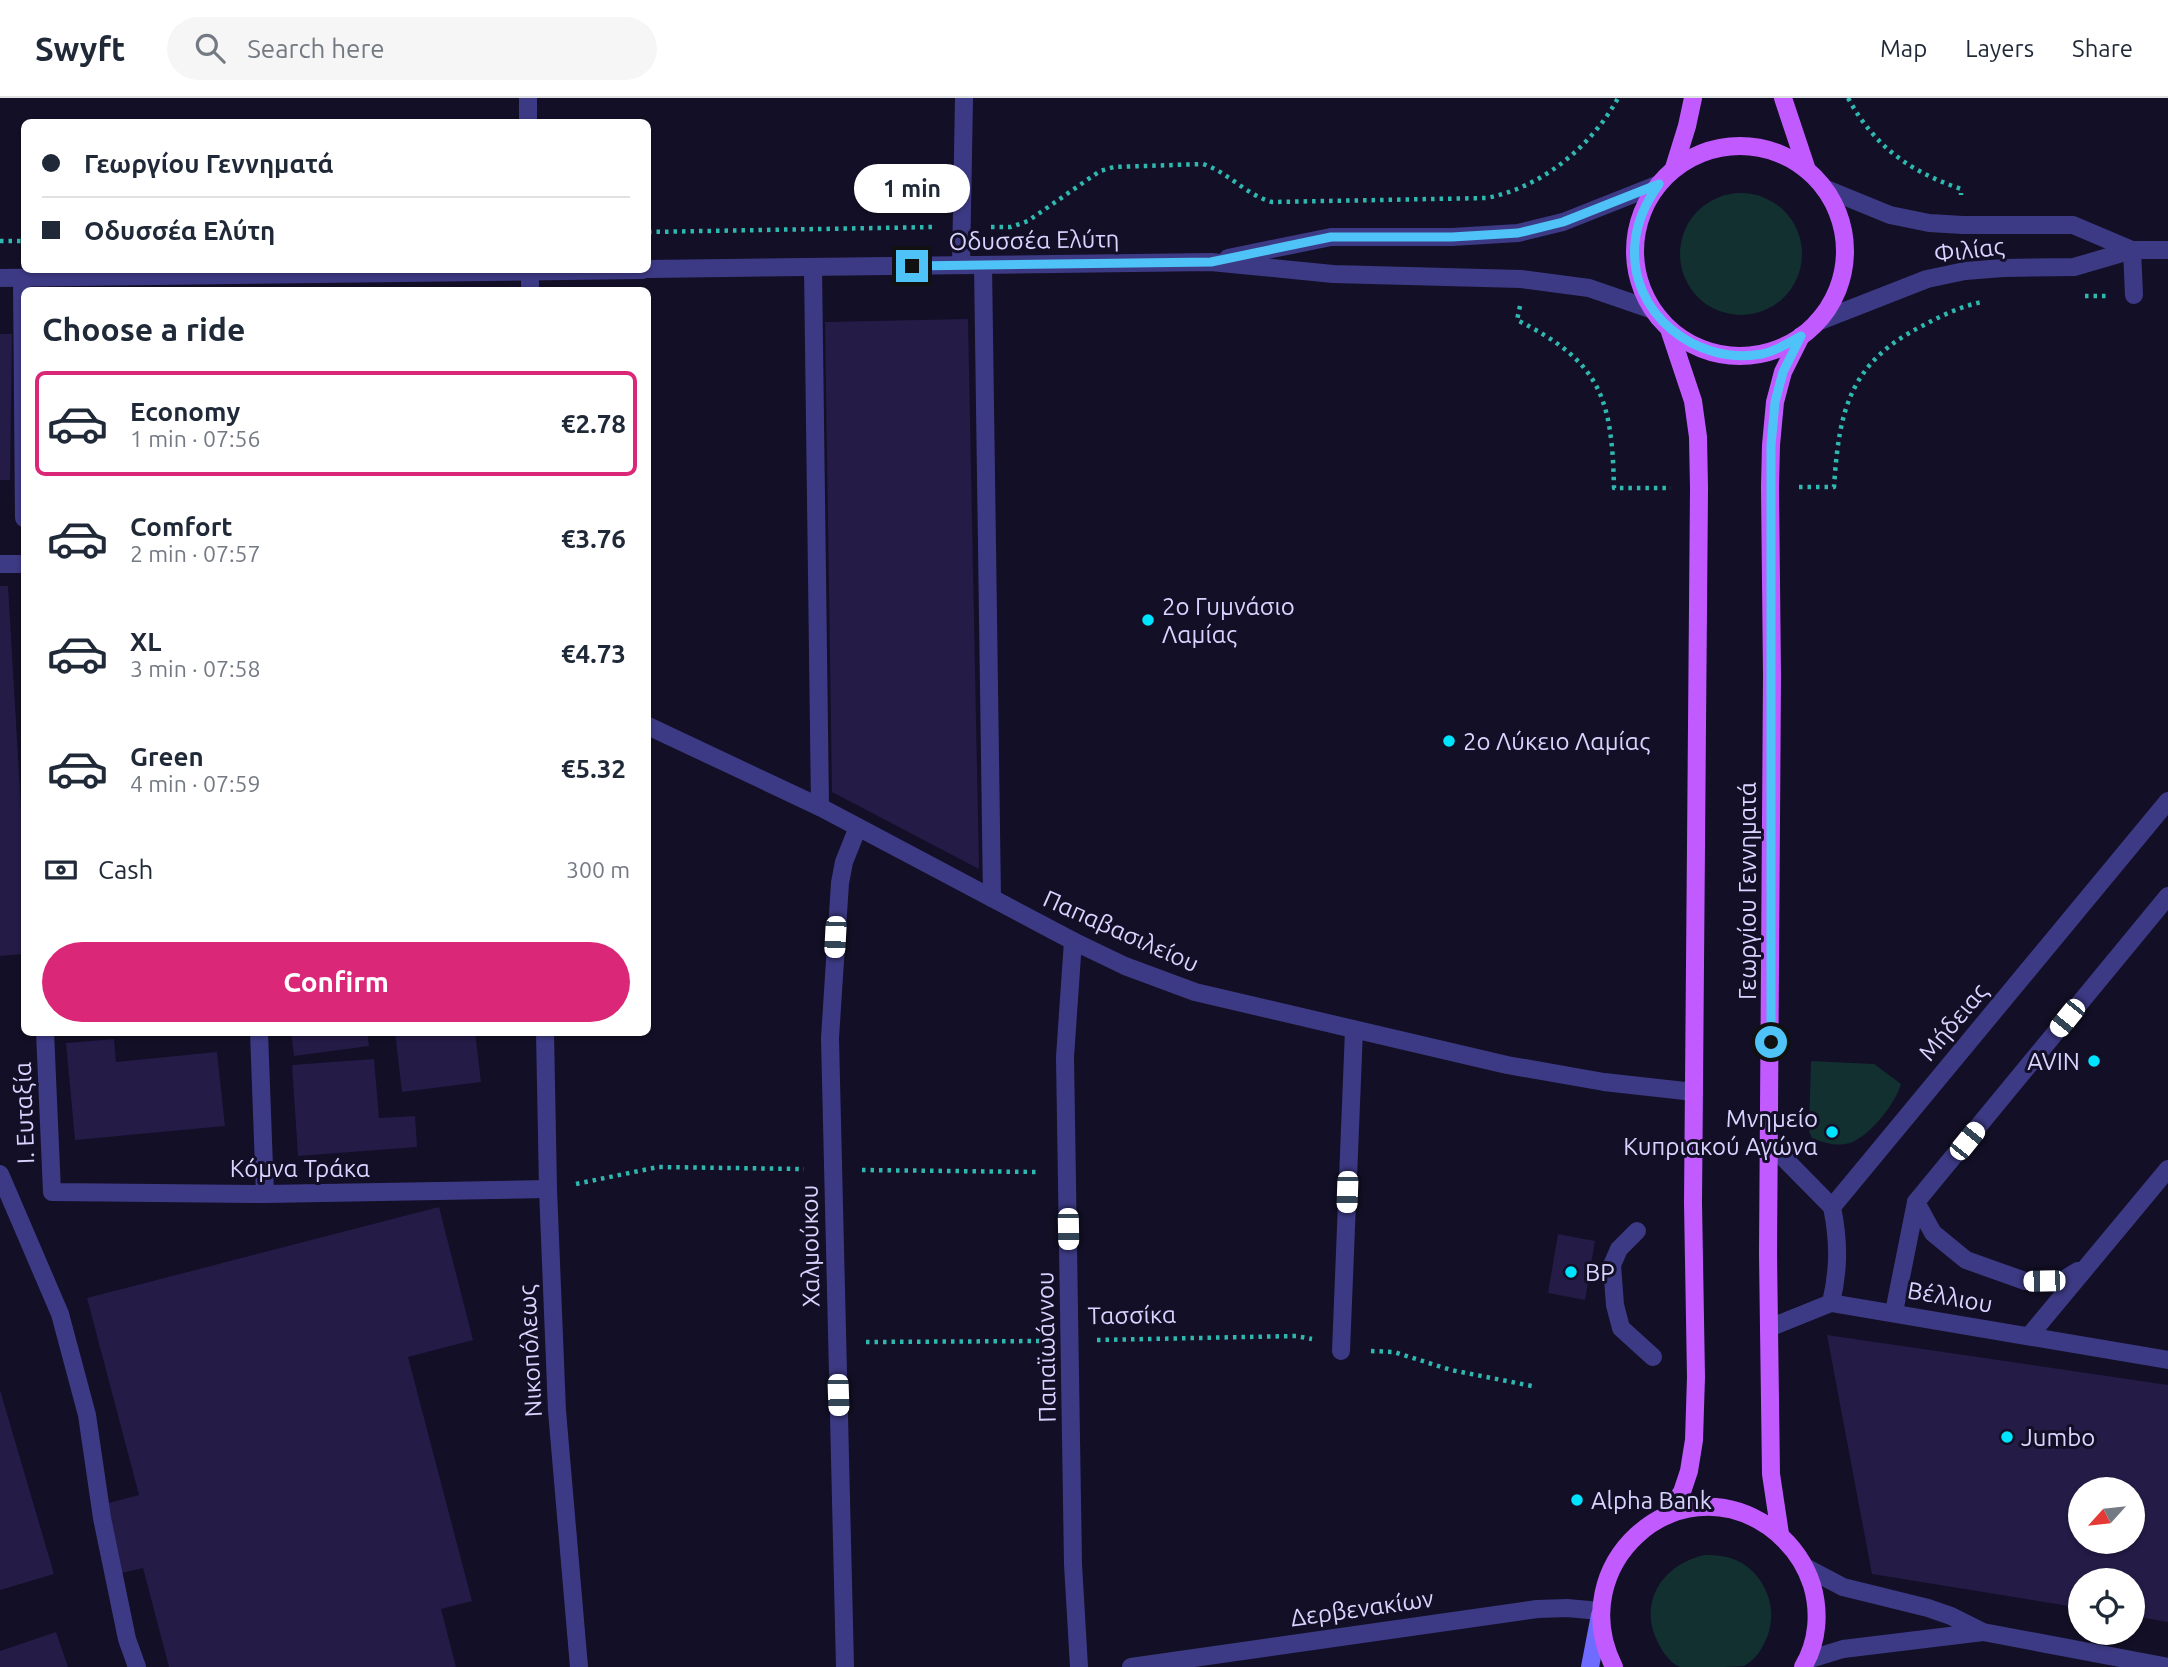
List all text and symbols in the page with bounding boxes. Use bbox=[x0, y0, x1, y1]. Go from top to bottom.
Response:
search box bbox=[167, 17, 657, 80]
icon: search bbox=[191, 29, 229, 67]
text: Swyft bbox=[35, 30, 125, 67]
text: Search here bbox=[247, 34, 385, 63]
text: Map bbox=[1880, 35, 1927, 62]
text: Layers bbox=[1965, 35, 2034, 62]
text: Share bbox=[2072, 35, 2133, 62]
text: Γεωργίου Γεννηματά bbox=[84, 149, 333, 178]
callout: 1 min bbox=[854, 164, 970, 214]
text: 1 min bbox=[883, 176, 941, 201]
text: Οδυσσέα Ελύτη bbox=[84, 216, 275, 245]
street label: Οδυσσέα Ελύτη bbox=[948, 225, 1120, 255]
street label: Φιλίας bbox=[1932, 232, 2006, 268]
route end bbox=[896, 250, 928, 282]
text: Choose a ride bbox=[42, 311, 245, 347]
icon: car bbox=[46, 392, 109, 455]
text: Economy bbox=[130, 397, 240, 426]
text: €2.78 bbox=[561, 409, 626, 438]
text: 1 min · 07:56 bbox=[130, 426, 261, 451]
icon: car bbox=[46, 507, 109, 570]
text: Comfort bbox=[130, 512, 233, 541]
text: €3.76 bbox=[561, 524, 626, 553]
text: 2 min · 07:57 bbox=[130, 541, 261, 566]
place label: 2ο Γυμνάσιο Λαμίας bbox=[1162, 593, 1295, 648]
marker: 2ο Γυμνάσιο Λαμίας bbox=[1140, 612, 1156, 628]
icon: car bbox=[46, 622, 109, 685]
text: XL bbox=[130, 627, 161, 656]
text: €4.73 bbox=[561, 639, 626, 668]
text: 3 min · 07:58 bbox=[130, 656, 261, 681]
place label: 2ο Λύκειο Λαμίας bbox=[1463, 728, 1650, 755]
marker: 2ο Λύκειο Λαμίας bbox=[1441, 733, 1457, 749]
icon: car bbox=[46, 737, 109, 800]
text: Green bbox=[130, 742, 204, 771]
text: €5.32 bbox=[561, 754, 626, 783]
text: 4 min · 07:59 bbox=[130, 771, 261, 796]
street label: Γεωργίου Γεννηματά bbox=[1734, 782, 1761, 1000]
icon: cash bbox=[42, 851, 80, 889]
text: Cash bbox=[98, 855, 153, 884]
text: 300 m bbox=[566, 857, 630, 882]
street label: Παπαβασιλείου bbox=[1039, 885, 1203, 977]
car bbox=[824, 915, 847, 959]
button: Confirm bbox=[42, 942, 630, 1022]
street label: Μήδειας bbox=[1913, 978, 1993, 1066]
car bbox=[2046, 995, 2089, 1041]
route start bbox=[1755, 1026, 1787, 1058]
place label: AVIN bbox=[2027, 1048, 2080, 1075]
marker: AVIN bbox=[2086, 1053, 2102, 1069]
street label: Ι. Ευταξία bbox=[9, 1061, 39, 1165]
place label: Μνημείο Κυπριακού Αγώνα bbox=[1623, 1105, 1818, 1160]
car bbox=[1946, 1118, 1989, 1164]
marker: Μνημείο Κυπριακού Αγώνα bbox=[1824, 1124, 1840, 1140]
street label: Κόμνα Τράκα bbox=[230, 1155, 370, 1182]
car bbox=[1336, 1171, 1359, 1213]
street label: Χαλμούκου bbox=[795, 1185, 825, 1307]
car bbox=[1058, 1208, 1079, 1250]
place label: BP bbox=[1585, 1259, 1615, 1286]
marker: BP bbox=[1563, 1264, 1579, 1280]
car bbox=[2023, 1270, 2066, 1292]
street label: Παπαϊωάννου bbox=[1031, 1271, 1061, 1423]
street label: Βέλλιου bbox=[1905, 1276, 1995, 1318]
street label: Νικοπόλεως bbox=[513, 1284, 547, 1418]
street label: Τασσίκα bbox=[1087, 1301, 1177, 1329]
car bbox=[827, 1374, 850, 1416]
place label: Jumbo bbox=[2021, 1424, 2095, 1451]
marker: Jumbo bbox=[1999, 1429, 2015, 1445]
north arrow bbox=[2068, 1477, 2146, 1554]
map controls bbox=[2068, 1477, 2145, 1645]
place label: Alpha Bank bbox=[1591, 1487, 1712, 1514]
marker: Alpha Bank bbox=[1569, 1492, 1585, 1508]
button: locate bbox=[2068, 1568, 2145, 1645]
street label: Δερβενακίων bbox=[1289, 1585, 1436, 1631]

